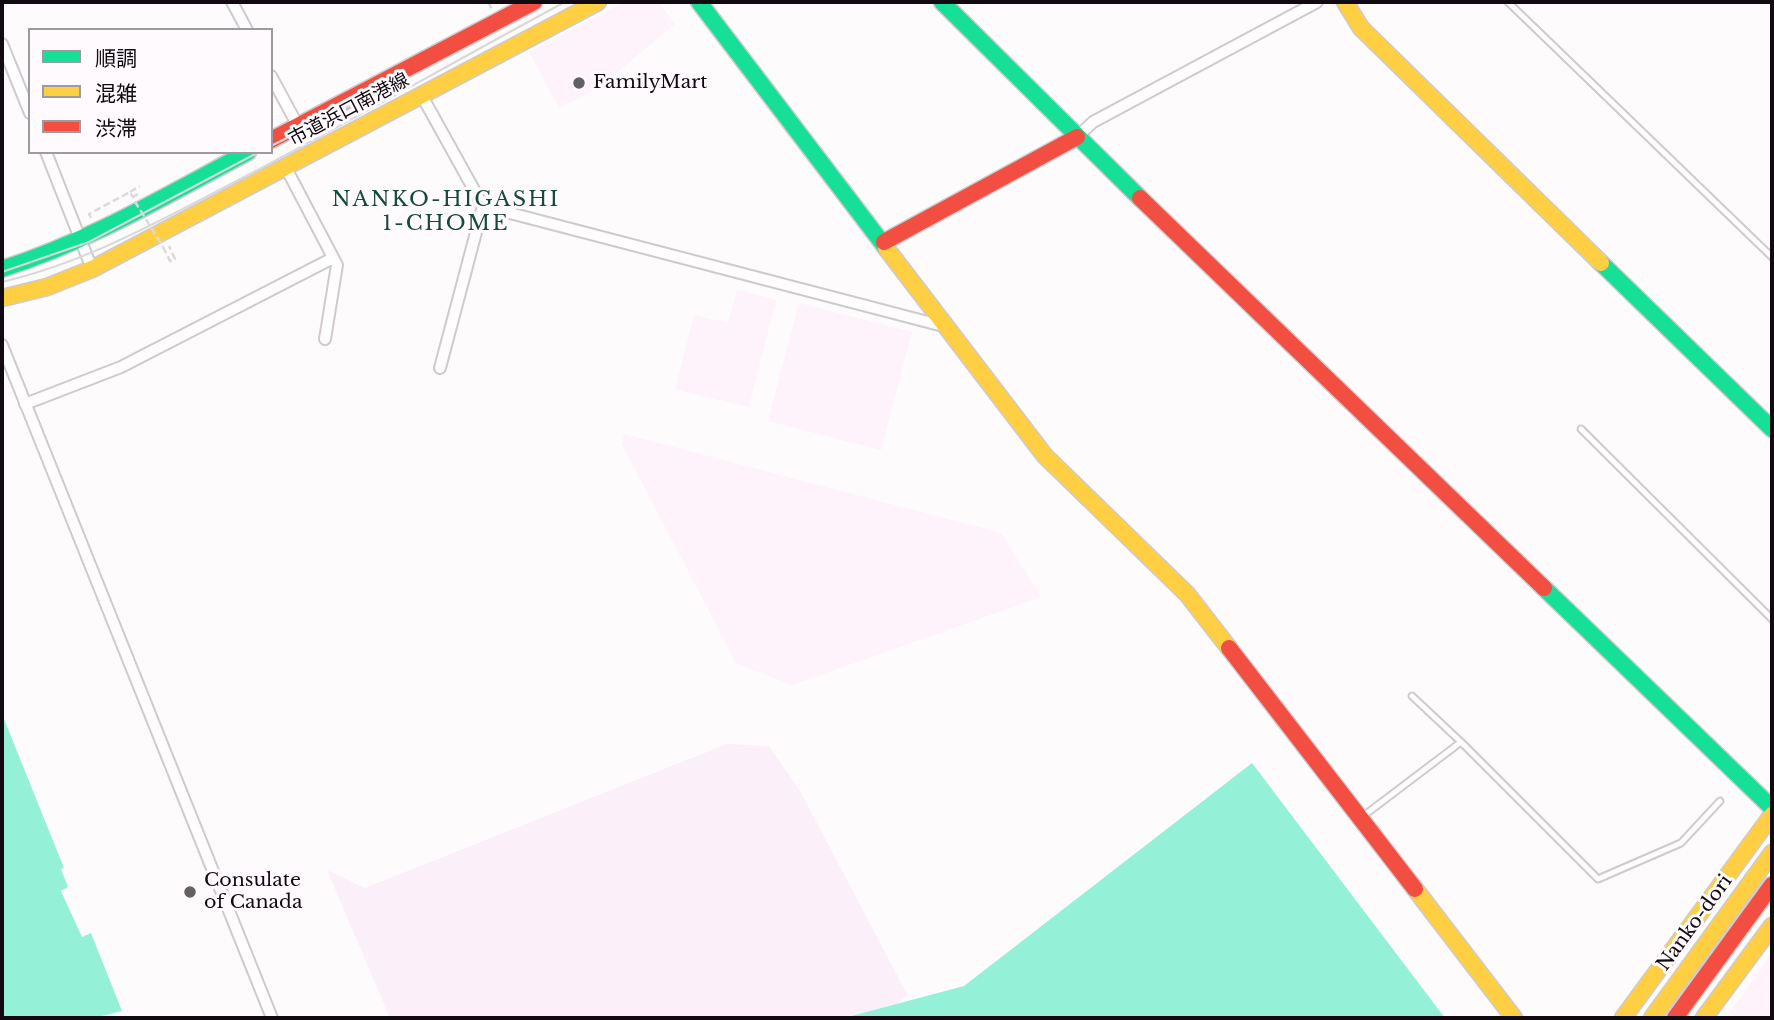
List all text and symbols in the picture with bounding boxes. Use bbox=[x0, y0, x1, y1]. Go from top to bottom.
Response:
legend bbox=[28, 28, 273, 154]
text: 順調 bbox=[95, 46, 137, 72]
street label: 市道浜口南港線 bbox=[285, 69, 413, 151]
place label: FamilyMart bbox=[593, 72, 707, 94]
marker: FamilyMart bbox=[571, 75, 587, 91]
text: 混雑 bbox=[95, 81, 137, 107]
text: 渋滞 bbox=[95, 116, 137, 142]
district label: NANKO-HIGASHI 1-CHOME bbox=[333, 187, 559, 237]
place label: Consulate of Canada bbox=[204, 870, 302, 914]
street label: Nanko-dori bbox=[1653, 871, 1737, 975]
marker: Consulate of Canada bbox=[182, 884, 198, 900]

